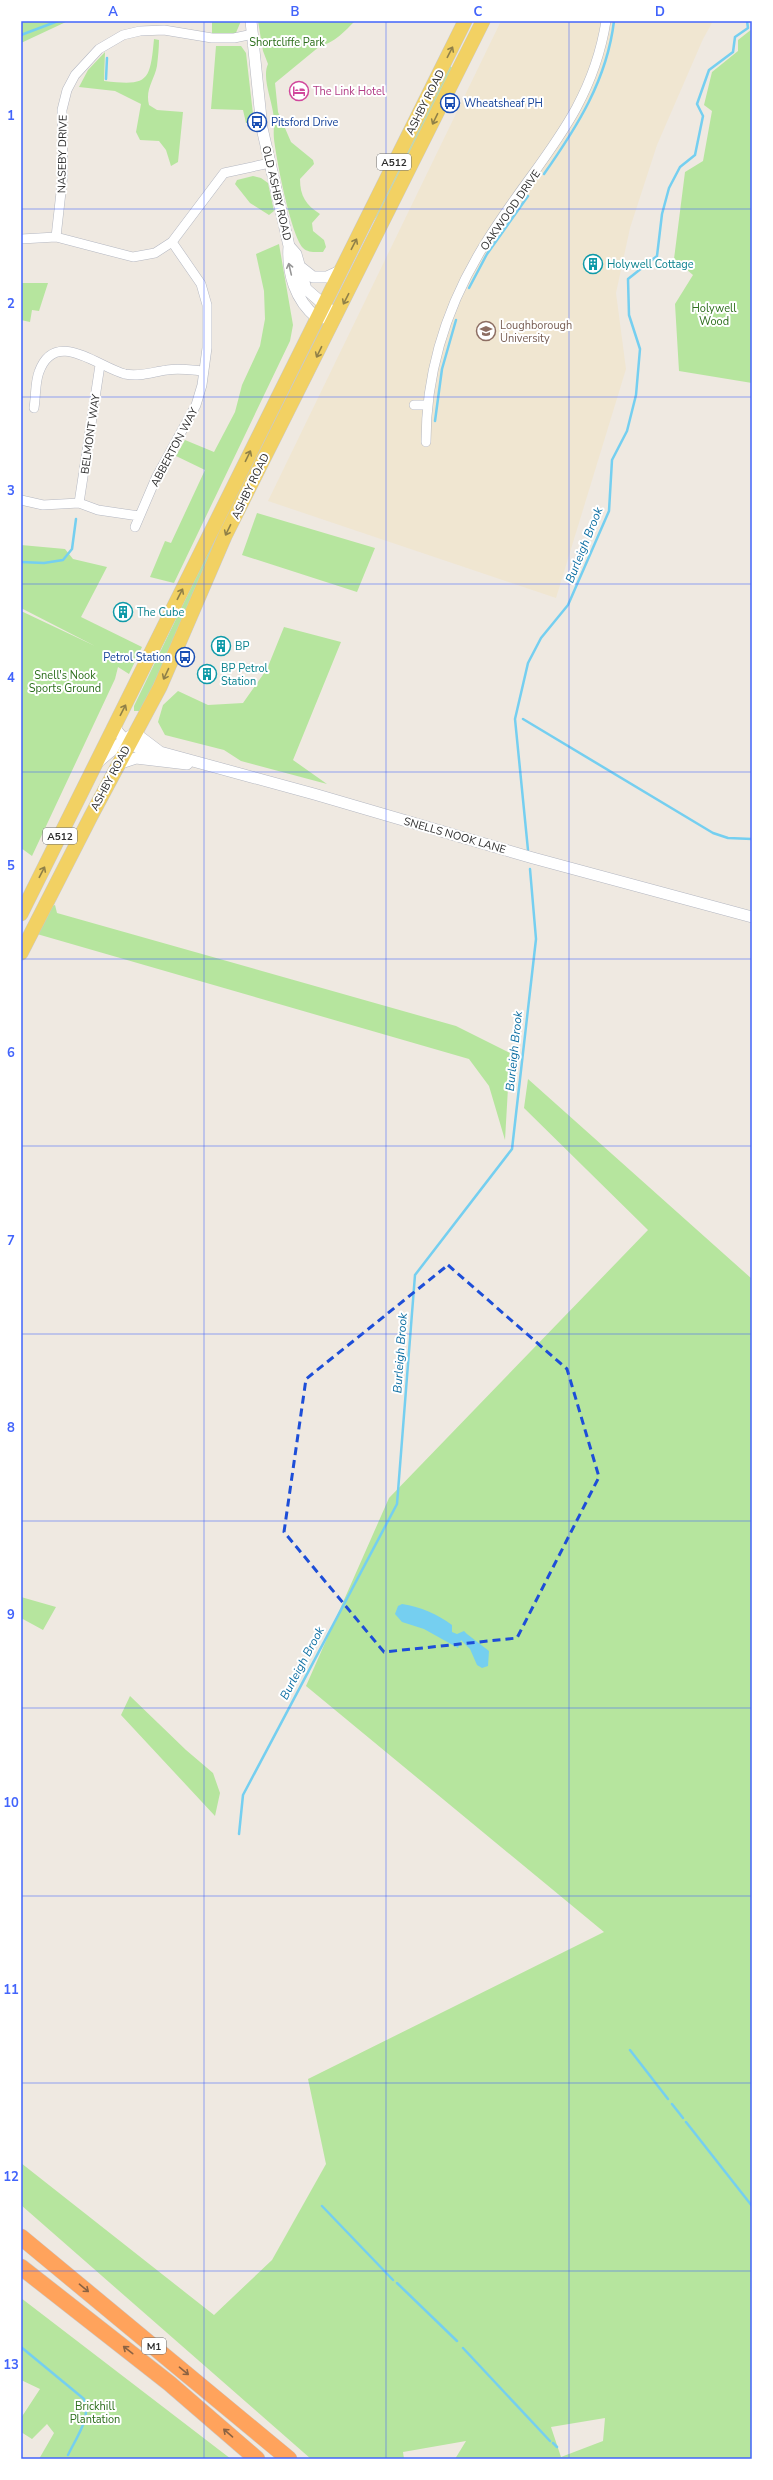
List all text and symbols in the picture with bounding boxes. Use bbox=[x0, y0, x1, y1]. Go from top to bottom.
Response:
text: A bbox=[108, 3, 118, 21]
text: B bbox=[291, 3, 300, 21]
text: C bbox=[474, 3, 483, 21]
text: D bbox=[655, 3, 665, 21]
park label: Shortcliffe Park bbox=[249, 35, 325, 50]
one-way arrow bbox=[446, 47, 454, 59]
street label: ASHBY ROAD bbox=[403, 67, 448, 138]
hotel icon: The Link Hotel bbox=[288, 80, 310, 102]
place label: The Link Hotel bbox=[313, 84, 386, 99]
bus stop icon: Wheatsheaf PH bbox=[439, 92, 461, 114]
place label: Wheatsheaf PH bbox=[464, 96, 543, 111]
text: 1 bbox=[7, 107, 15, 125]
bus stop icon: Pitsford Drive bbox=[246, 111, 268, 133]
one-way arrow bbox=[431, 112, 438, 124]
street label: NASEBY DRIVE bbox=[54, 115, 71, 193]
place label: Pitsford Drive bbox=[271, 115, 339, 130]
street label: OLD ASHBY ROAD bbox=[258, 144, 295, 242]
road number: A512 bbox=[377, 154, 411, 170]
street label: OAKWOOD DRIVE bbox=[477, 167, 544, 254]
one-way arrow bbox=[351, 238, 358, 250]
building icon: Holywell Cottage bbox=[582, 253, 604, 275]
place label: Holywell Cottage bbox=[607, 257, 694, 272]
one-way arrow bbox=[286, 263, 294, 276]
one-way arrow bbox=[342, 293, 349, 305]
text: 2 bbox=[7, 295, 15, 313]
park label: Holywell Wood bbox=[691, 301, 737, 329]
place label: Loughborough University bbox=[500, 318, 572, 346]
school or university icon: Loughborough University bbox=[475, 320, 497, 342]
one-way arrow bbox=[315, 346, 322, 358]
street label: BELMONT WAY bbox=[77, 393, 104, 475]
street label: ABBERTON WAY bbox=[147, 405, 202, 489]
one-way arrow bbox=[245, 450, 252, 462]
street label: ASHBY ROAD bbox=[228, 451, 273, 522]
text: 3 bbox=[7, 482, 15, 500]
water label: Burleigh Brook bbox=[562, 504, 607, 585]
one-way arrow bbox=[224, 524, 231, 536]
one-way arrow bbox=[177, 588, 184, 600]
building icon: The Cube bbox=[112, 601, 134, 623]
place label: The Cube bbox=[137, 605, 184, 620]
building icon: BP bbox=[210, 635, 232, 657]
place label: BP bbox=[235, 639, 249, 654]
bus stop icon: Petrol Station bbox=[174, 646, 196, 668]
place label: Petrol Station bbox=[103, 650, 171, 665]
place label: BP Petrol Station bbox=[221, 661, 269, 689]
building icon: BP Petrol Station bbox=[196, 663, 218, 685]
park label: Snell's Nook Sports Ground bbox=[29, 668, 101, 696]
one-way arrow bbox=[162, 668, 169, 680]
text: 4 bbox=[7, 669, 15, 687]
one-way arrow bbox=[119, 704, 127, 716]
street label: ASHBY ROAD bbox=[87, 743, 134, 813]
street label: SNELLS NOOK LANE bbox=[402, 814, 508, 857]
road number: A512 bbox=[43, 828, 77, 844]
text: 5 bbox=[7, 857, 15, 875]
one-way arrow bbox=[39, 866, 46, 878]
water label: Burleigh Brook bbox=[502, 1009, 526, 1092]
text: 6 bbox=[7, 1044, 15, 1062]
text: 7 bbox=[7, 1232, 15, 1250]
water label: Burleigh Brook bbox=[389, 1311, 411, 1394]
text: 8 bbox=[7, 1419, 15, 1437]
text: 9 bbox=[7, 1606, 15, 1624]
water label: Burleigh Brook bbox=[276, 1623, 328, 1702]
text: 10 bbox=[3, 1794, 19, 1812]
text: 11 bbox=[3, 1981, 19, 1999]
text: 12 bbox=[3, 2168, 19, 2186]
one-way arrow bbox=[79, 2283, 90, 2292]
road number: M1 bbox=[142, 2338, 166, 2354]
one-way arrow bbox=[122, 2346, 133, 2355]
text: 13 bbox=[3, 2356, 19, 2374]
one-way arrow bbox=[179, 2367, 189, 2376]
park label: Brickhill Plantation bbox=[70, 2399, 120, 2427]
one-way arrow bbox=[222, 2429, 233, 2438]

